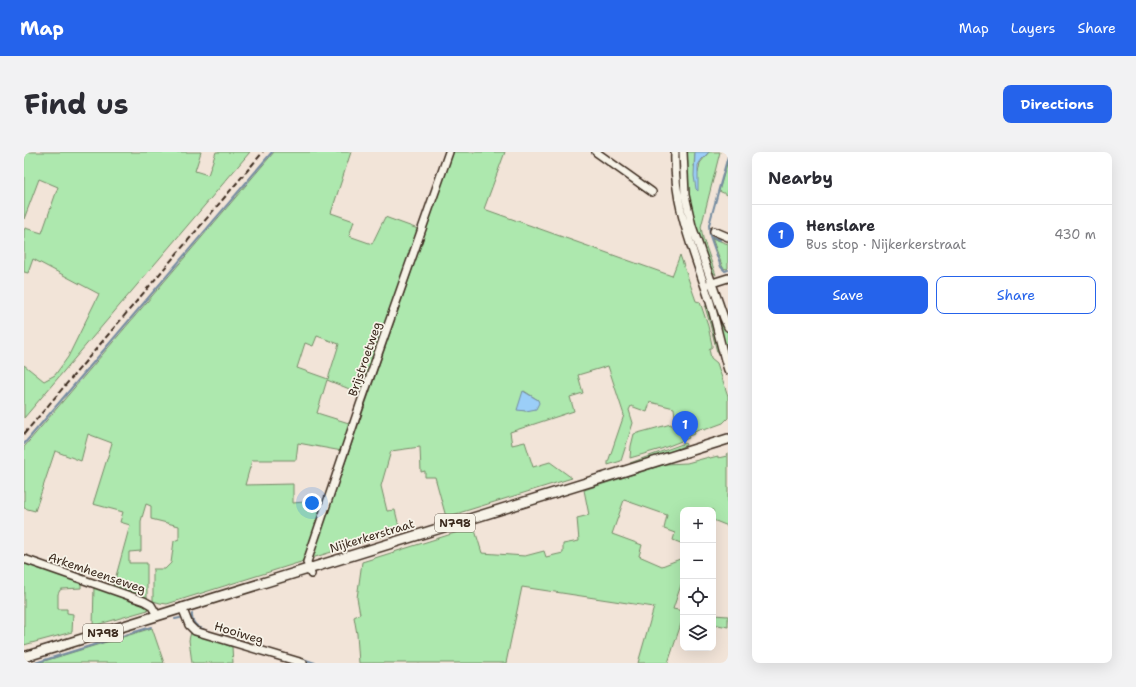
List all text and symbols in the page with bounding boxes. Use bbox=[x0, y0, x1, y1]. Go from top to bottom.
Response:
text: Map bbox=[20, 16, 64, 41]
text: Map bbox=[959, 19, 989, 37]
text: Layers bbox=[1011, 19, 1055, 37]
text: Share bbox=[1077, 19, 1116, 37]
text: Find us bbox=[24, 85, 129, 123]
button: Directions bbox=[1003, 85, 1112, 123]
text: Nearby bbox=[768, 167, 833, 189]
text: Henslare bbox=[806, 216, 875, 236]
text: 1 bbox=[778, 226, 784, 243]
text: 430 m bbox=[1054, 226, 1096, 243]
text: Bus stop · Nijkerkerstraat bbox=[806, 236, 966, 253]
button: Save bbox=[768, 276, 928, 314]
button: Share bbox=[936, 276, 1096, 314]
street label: Brijstroetweg bbox=[345, 320, 385, 398]
pin: 1 bbox=[672, 411, 698, 444]
your location bbox=[302, 493, 322, 513]
map controls bbox=[680, 507, 716, 651]
button: + bbox=[680, 507, 716, 543]
road number: N798 bbox=[435, 514, 475, 532]
street label: Nijkerkerstraat bbox=[328, 516, 416, 556]
button: − bbox=[680, 543, 716, 579]
street label: Arkemheenseweg bbox=[46, 549, 148, 597]
button: locate bbox=[680, 579, 716, 615]
button: layers bbox=[680, 615, 716, 651]
street label: Hooiweg bbox=[212, 618, 266, 648]
road number: N798 bbox=[83, 624, 123, 642]

